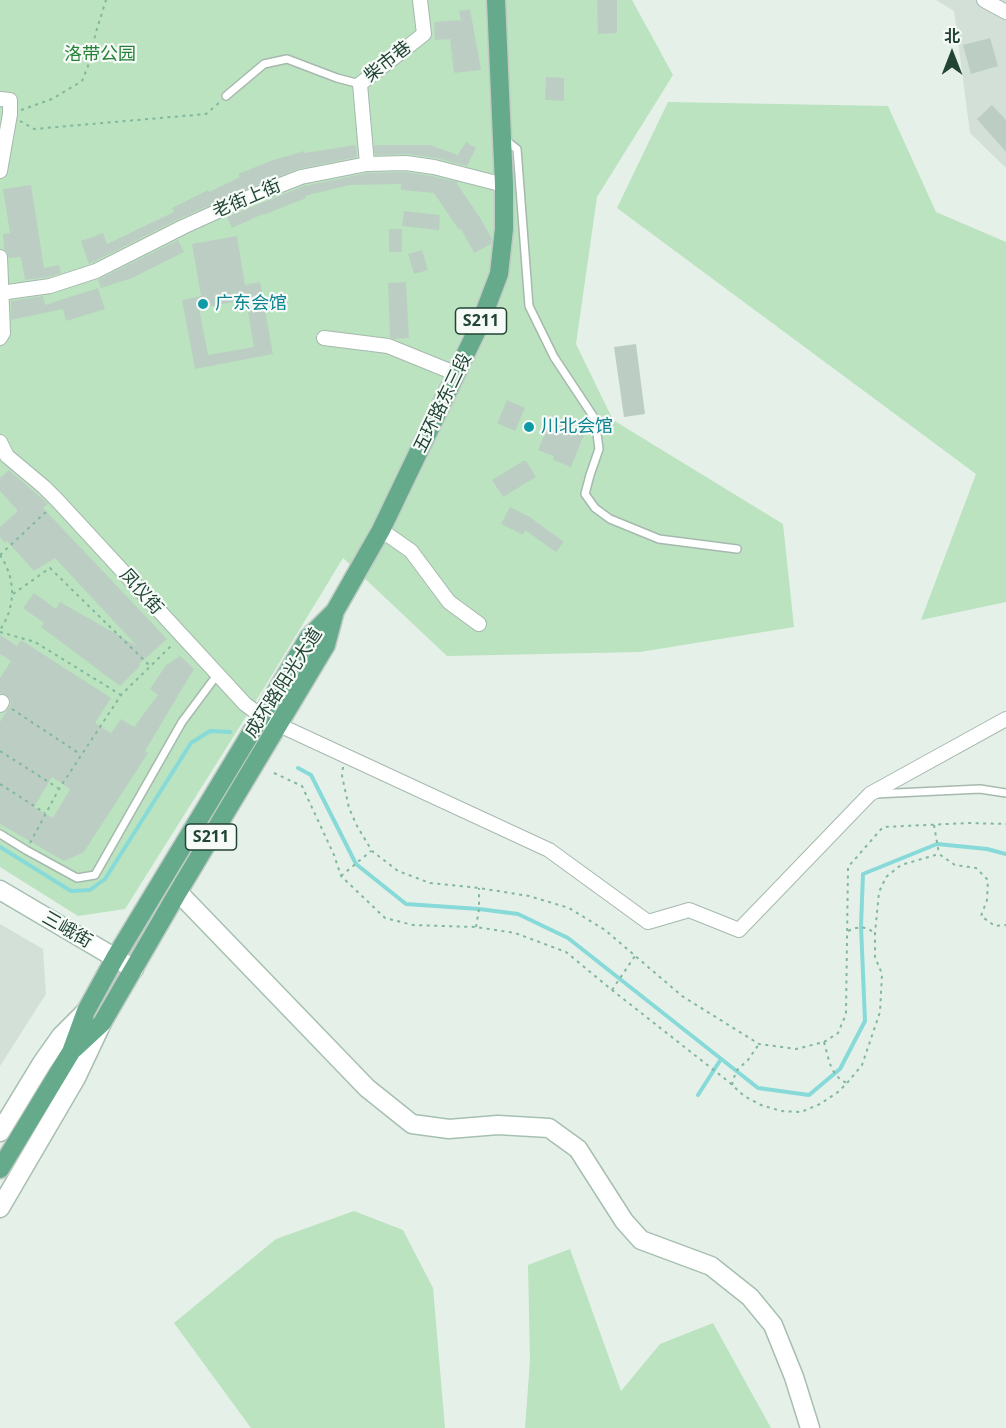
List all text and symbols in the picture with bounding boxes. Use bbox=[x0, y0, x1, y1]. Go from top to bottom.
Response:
north arrow bbox=[922, 24, 982, 84]
text: 北 bbox=[944, 25, 960, 47]
street label: 柴市巷 bbox=[360, 37, 416, 87]
park label: 洛带公园 bbox=[64, 44, 136, 66]
street label: 老街上街 bbox=[210, 175, 284, 223]
place label: 广东会馆 bbox=[215, 293, 287, 315]
marker: 广东会馆 bbox=[196, 297, 210, 311]
road number: S211 bbox=[456, 308, 506, 334]
street label: 五环路东三段 bbox=[410, 350, 476, 456]
place label: 川北会馆 bbox=[541, 416, 613, 438]
marker: 川北会馆 bbox=[522, 420, 536, 434]
street label: 凤仪街 bbox=[115, 565, 167, 619]
street label: 成环路阳光大道 bbox=[241, 624, 327, 742]
road number: S211 bbox=[186, 824, 236, 850]
street label: 三峨街 bbox=[38, 907, 96, 953]

